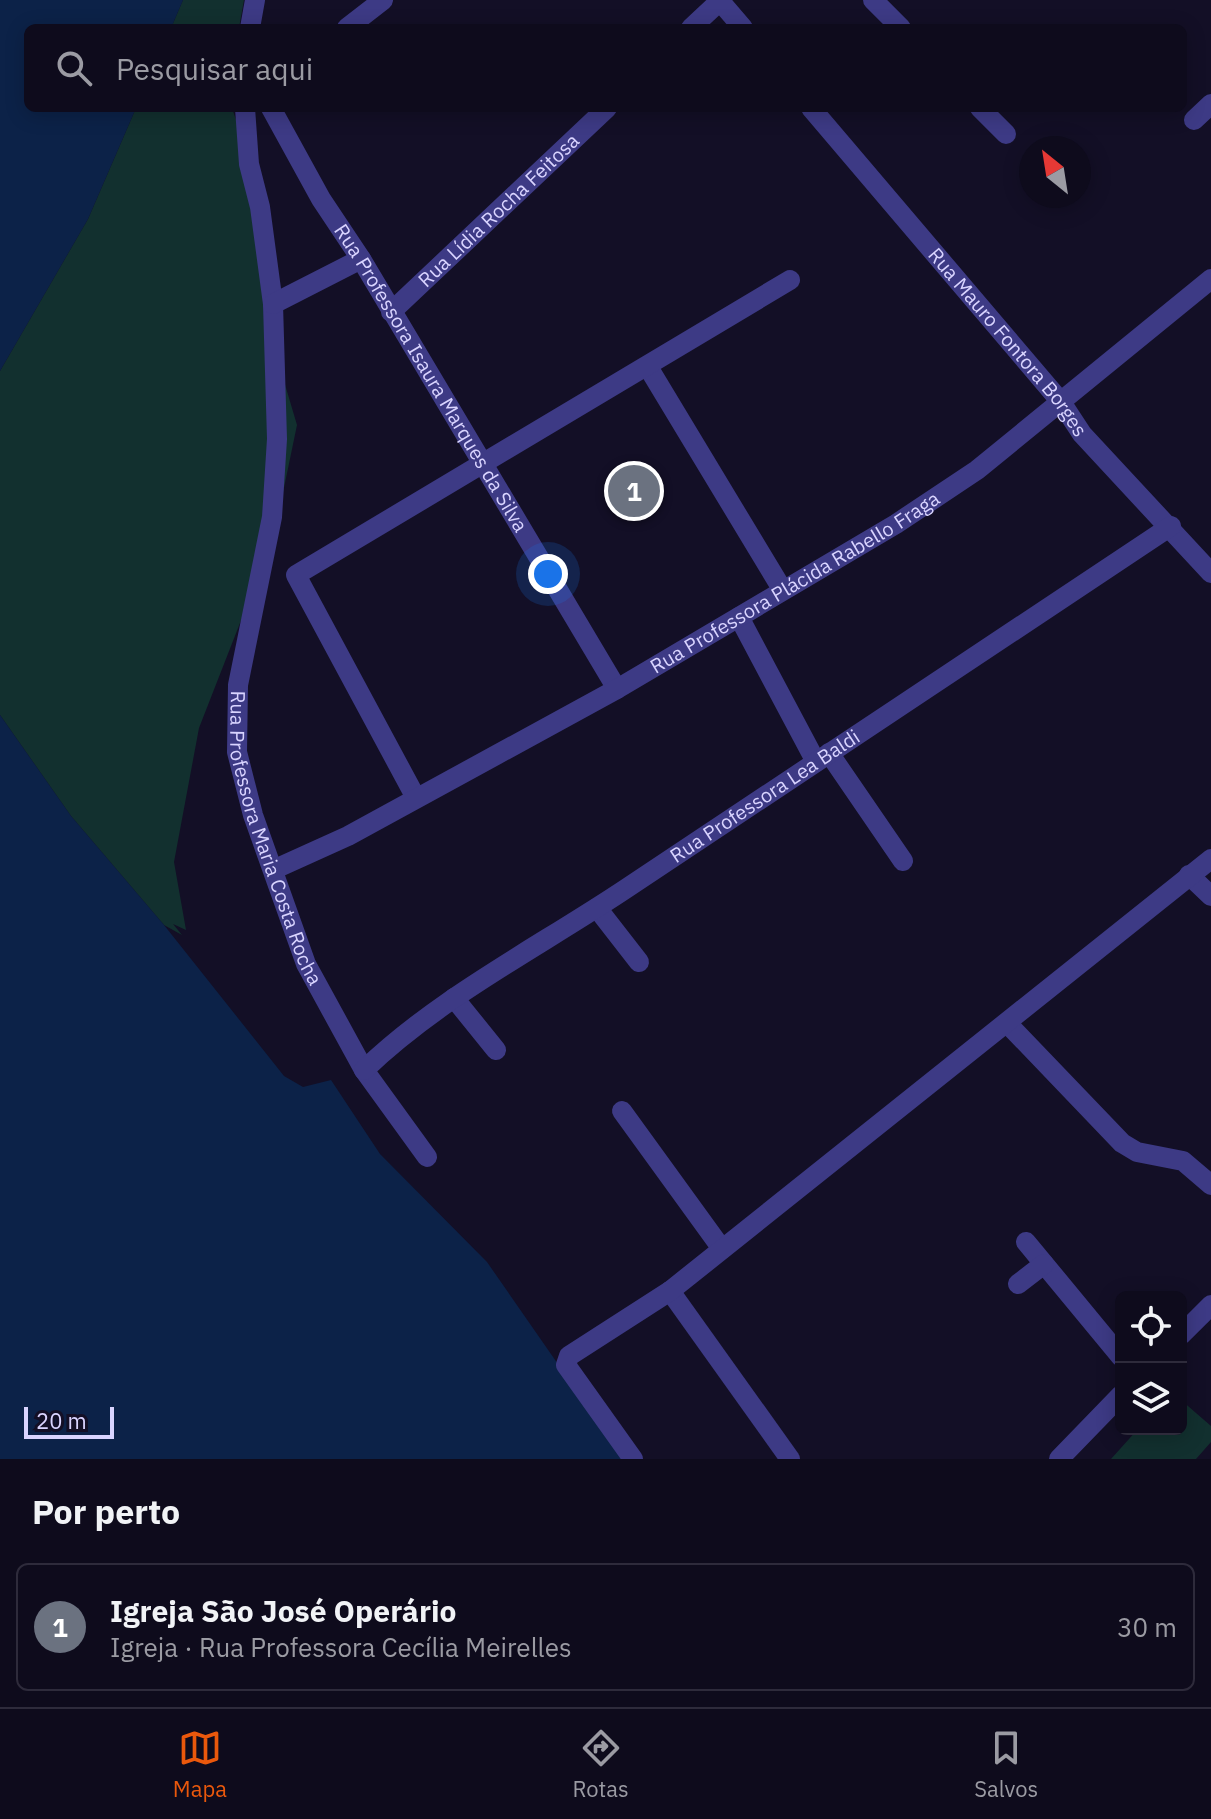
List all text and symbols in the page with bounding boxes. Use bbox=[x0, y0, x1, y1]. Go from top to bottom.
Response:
search box bbox=[24, 24, 1187, 112]
icon: search bbox=[52, 46, 96, 90]
text: Pesquisar aqui bbox=[116, 49, 313, 88]
street label: Rua Lídia Rocha Feitosa bbox=[412, 127, 585, 293]
north arrow bbox=[1019, 136, 1091, 208]
street label: Rua Professora Isaura Marques da Silva bbox=[328, 218, 535, 537]
street label: Rua Mauro Fontora Borges bbox=[922, 242, 1094, 442]
pin: 1 bbox=[608, 461, 660, 521]
street label: Rua Professora Plácida Rabello Fraga bbox=[645, 484, 945, 680]
your location bbox=[528, 554, 568, 594]
street label: Rua Professora Maria Costa Rocha bbox=[224, 690, 329, 990]
street label: Rua Professora Lea Baldi bbox=[664, 723, 865, 869]
map controls bbox=[1115, 1291, 1187, 1435]
button: locate bbox=[1115, 1291, 1187, 1363]
button: layers bbox=[1115, 1363, 1187, 1435]
scale bar bbox=[24, 1403, 114, 1439]
text: 20 m bbox=[36, 1406, 87, 1435]
text: Por perto bbox=[32, 1489, 180, 1533]
text: Igreja São José Operário bbox=[110, 1591, 457, 1630]
text: 1 bbox=[52, 1610, 68, 1644]
text: 30 m bbox=[1117, 1610, 1177, 1644]
text: Igreja · Rua Professora Cecília Meirelles bbox=[110, 1630, 572, 1664]
tab: Mapa bbox=[173, 1726, 227, 1803]
tab: Rotas bbox=[572, 1726, 629, 1803]
tab: Salvos bbox=[974, 1726, 1038, 1803]

